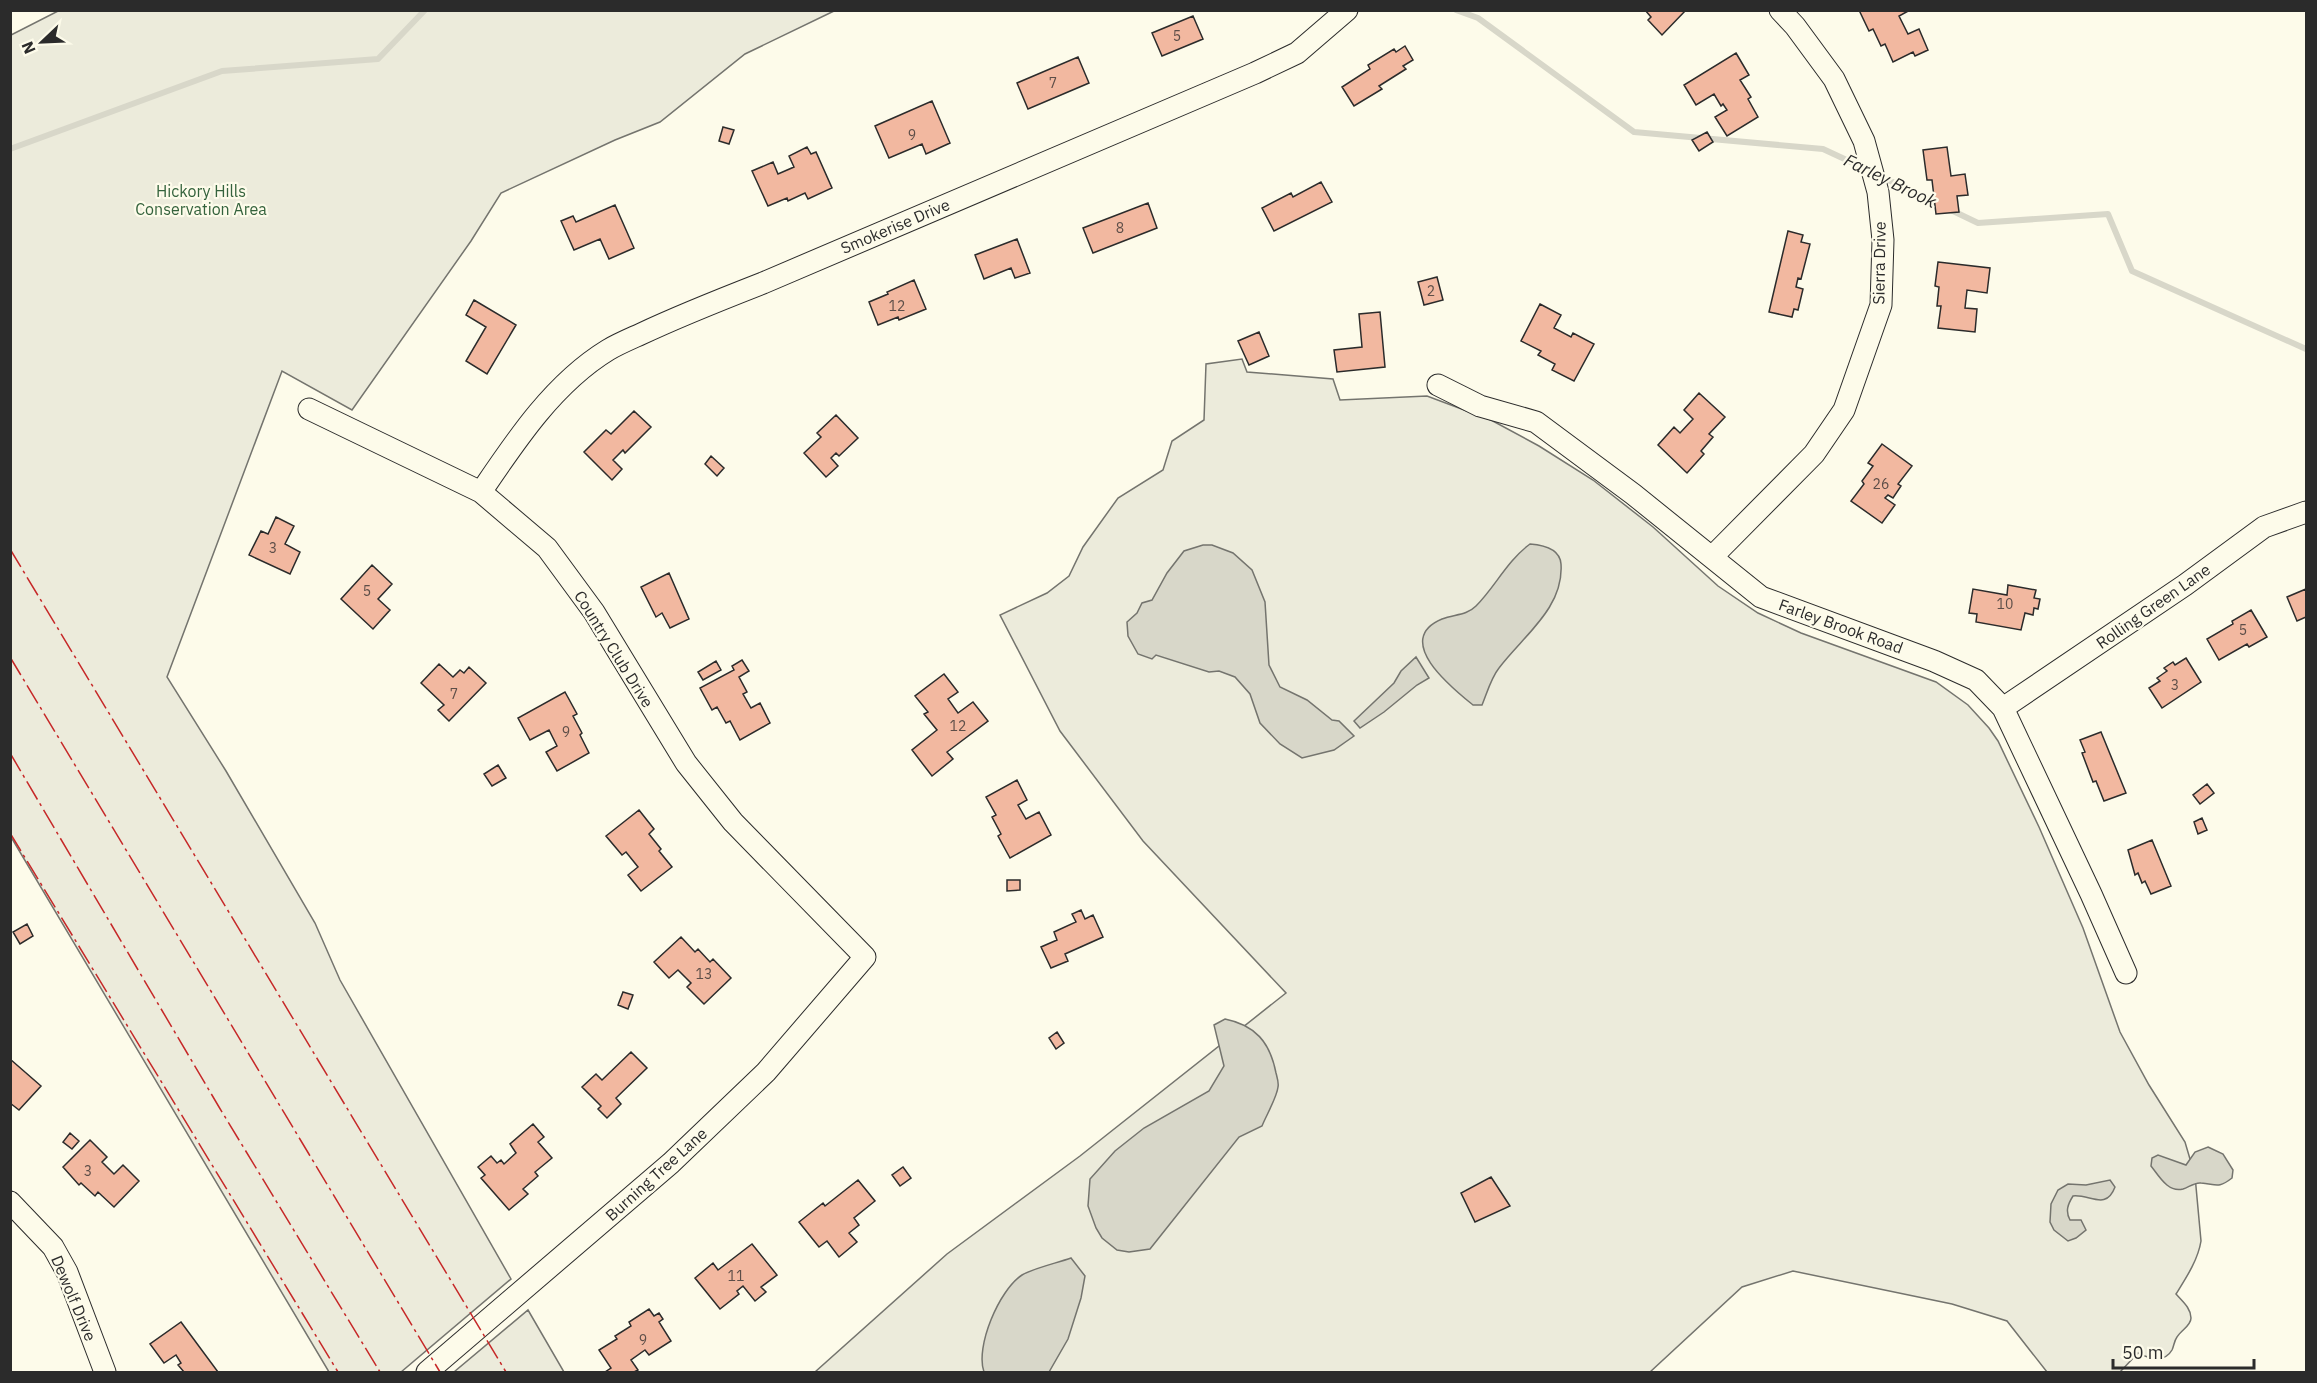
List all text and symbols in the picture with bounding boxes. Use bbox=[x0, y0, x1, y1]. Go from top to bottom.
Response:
north arrow bbox=[12, 12, 72, 72]
house number: 5 bbox=[1173, 27, 1181, 45]
text: N bbox=[17, 39, 40, 57]
house number: 7 bbox=[1049, 74, 1057, 92]
house number: 9 bbox=[908, 126, 916, 144]
water label: Farley Brook bbox=[1840, 148, 1941, 213]
park label: Hickory Hills Conservation Area bbox=[135, 181, 267, 219]
street label: Smokerise Drive bbox=[837, 194, 953, 258]
house number: 8 bbox=[1116, 219, 1124, 237]
street label: Sierra Drive bbox=[1868, 221, 1890, 305]
house number: 2 bbox=[1427, 282, 1435, 300]
house number: 12 bbox=[889, 297, 905, 315]
house number: 26 bbox=[1873, 475, 1889, 493]
house number: 3 bbox=[269, 539, 277, 557]
street label: Rolling Green Lane bbox=[2092, 559, 2214, 653]
house number: 5 bbox=[363, 582, 371, 600]
street label: Country Club Drive bbox=[570, 587, 658, 711]
street label: Farley Brook Road bbox=[1776, 594, 1906, 658]
house number: 10 bbox=[1997, 595, 2013, 613]
house number: 5 bbox=[2239, 621, 2247, 639]
house number: 3 bbox=[2171, 676, 2179, 694]
house number: 7 bbox=[450, 685, 458, 703]
house number: 12 bbox=[950, 717, 966, 735]
house number: 9 bbox=[562, 723, 570, 741]
house number: 13 bbox=[696, 965, 712, 983]
street label: Burning Tree Lane bbox=[601, 1123, 711, 1225]
house number: 3 bbox=[84, 1162, 92, 1180]
street label: Dewolf Drive bbox=[47, 1252, 101, 1344]
house number: 11 bbox=[728, 1267, 744, 1285]
house number: 9 bbox=[639, 1331, 647, 1349]
scale bar bbox=[2113, 1332, 2254, 1370]
text: 50 m bbox=[2122, 1341, 2164, 1364]

